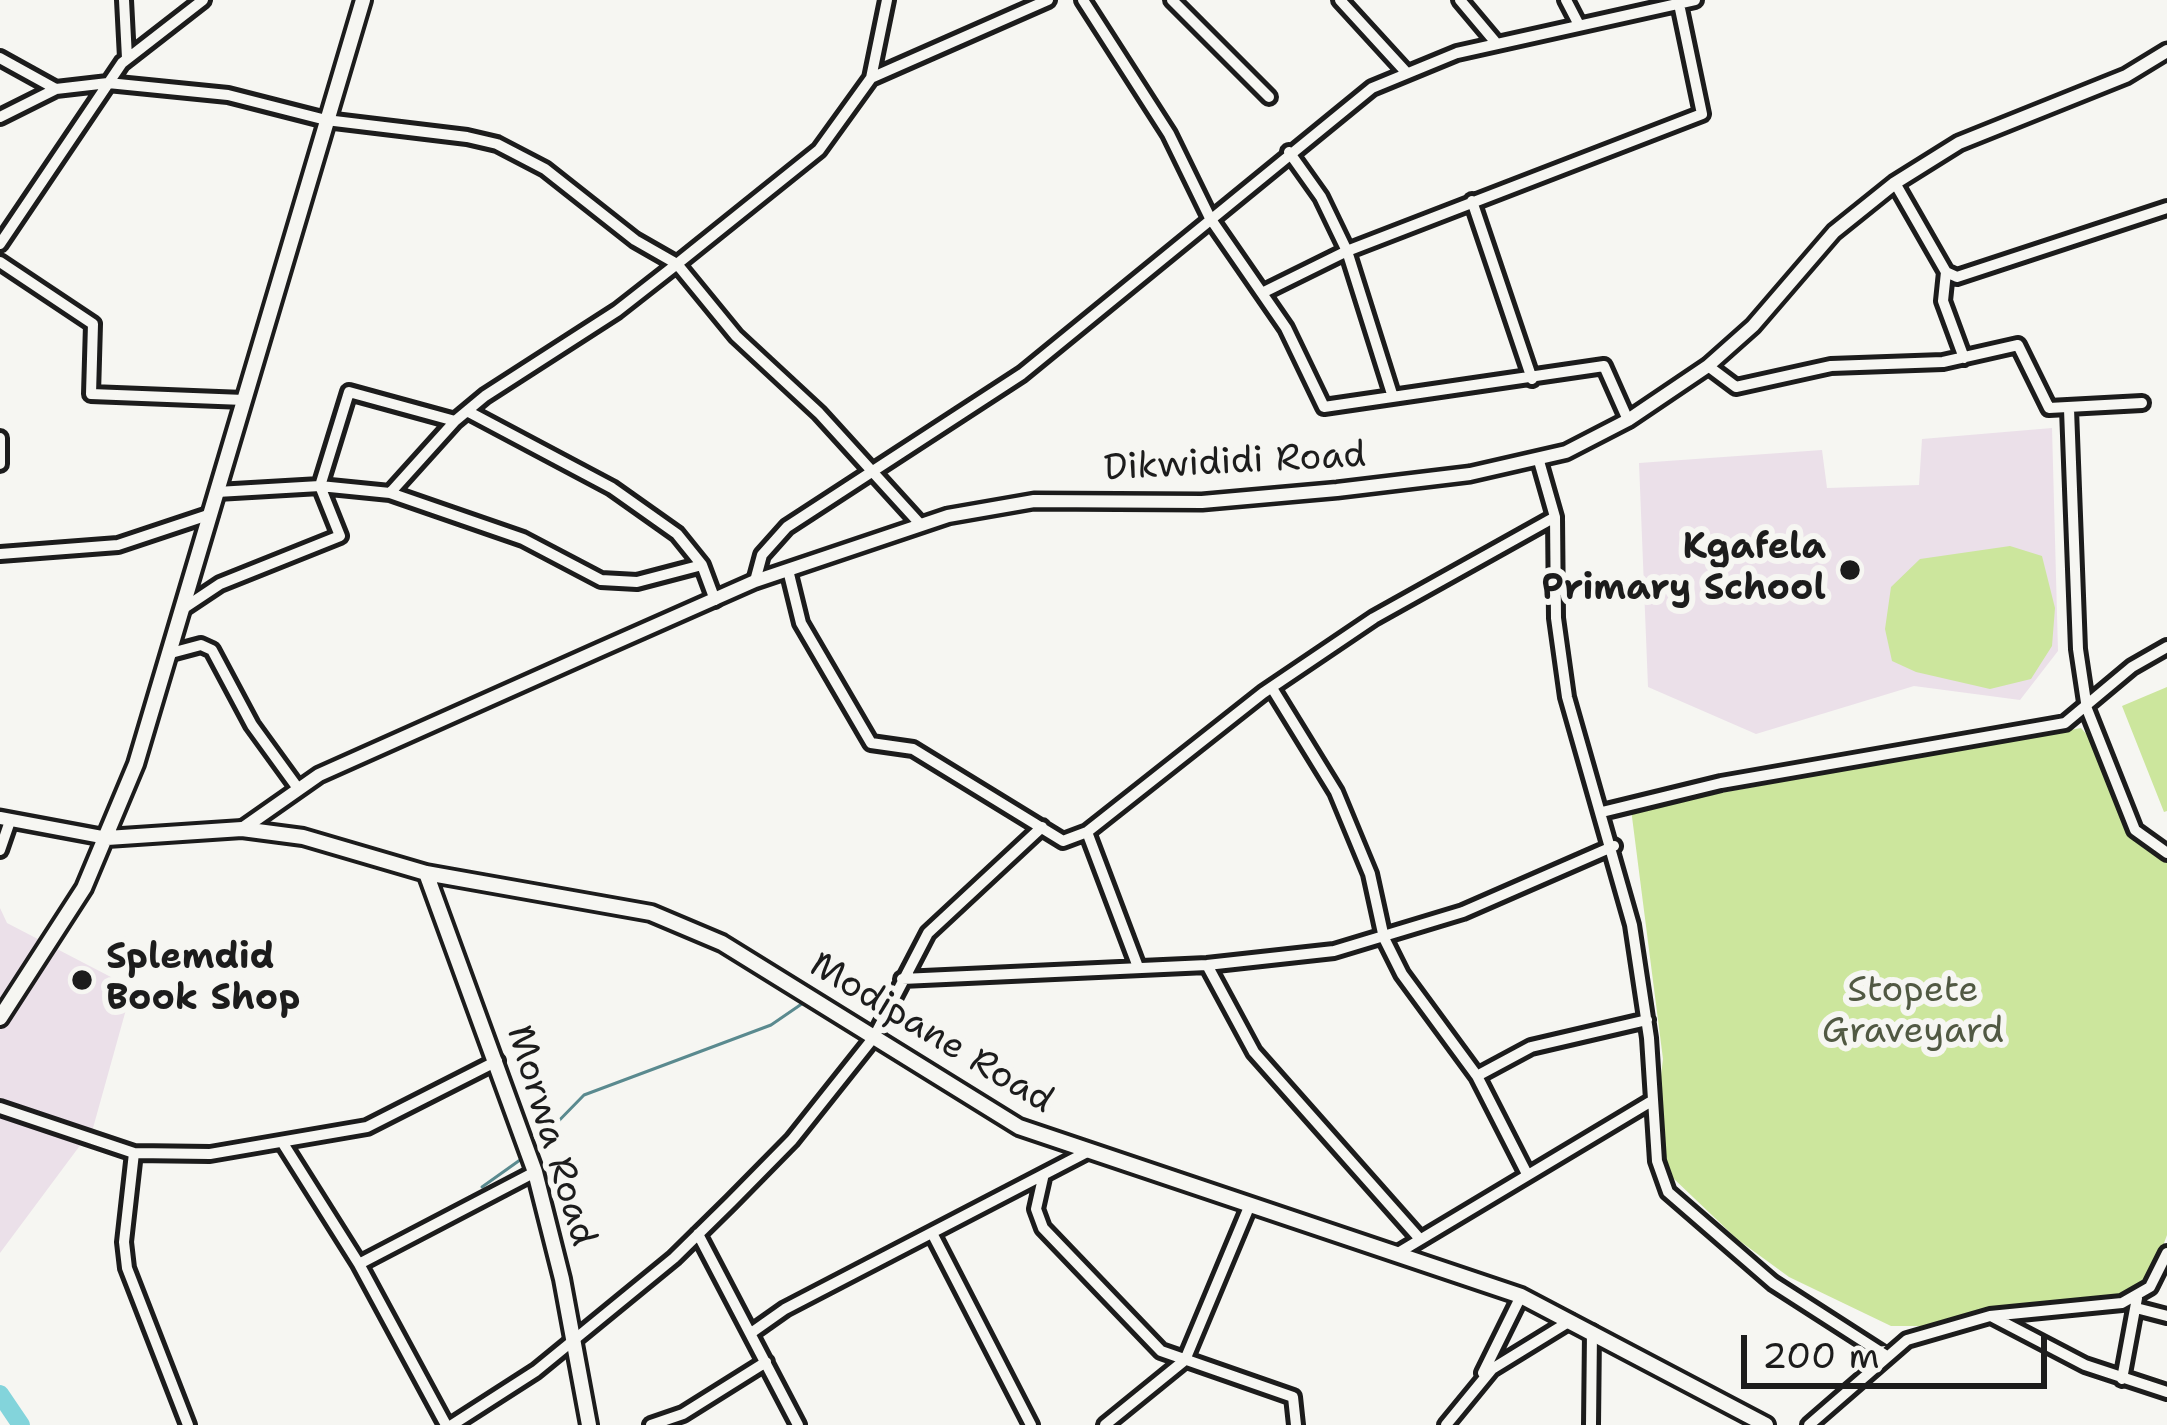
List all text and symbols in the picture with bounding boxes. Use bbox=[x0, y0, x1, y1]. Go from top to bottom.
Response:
street label: Dikwididi Road bbox=[1103, 435, 1367, 491]
place label: Kgafela Primary School bbox=[1541, 527, 1826, 612]
marker: Kgafela Primary School bbox=[1837, 557, 1863, 583]
place label: Splemdid Book Shop bbox=[106, 937, 300, 1022]
street label: Modipane Road bbox=[801, 944, 1061, 1124]
marker: Splemdid Book Shop bbox=[69, 967, 95, 993]
park label: Stopete Graveyard bbox=[1822, 970, 2004, 1055]
street label: Morwa Road bbox=[496, 1021, 604, 1251]
scale bar bbox=[1747, 1311, 2053, 1385]
text: 200 m bbox=[1762, 1331, 1879, 1380]

